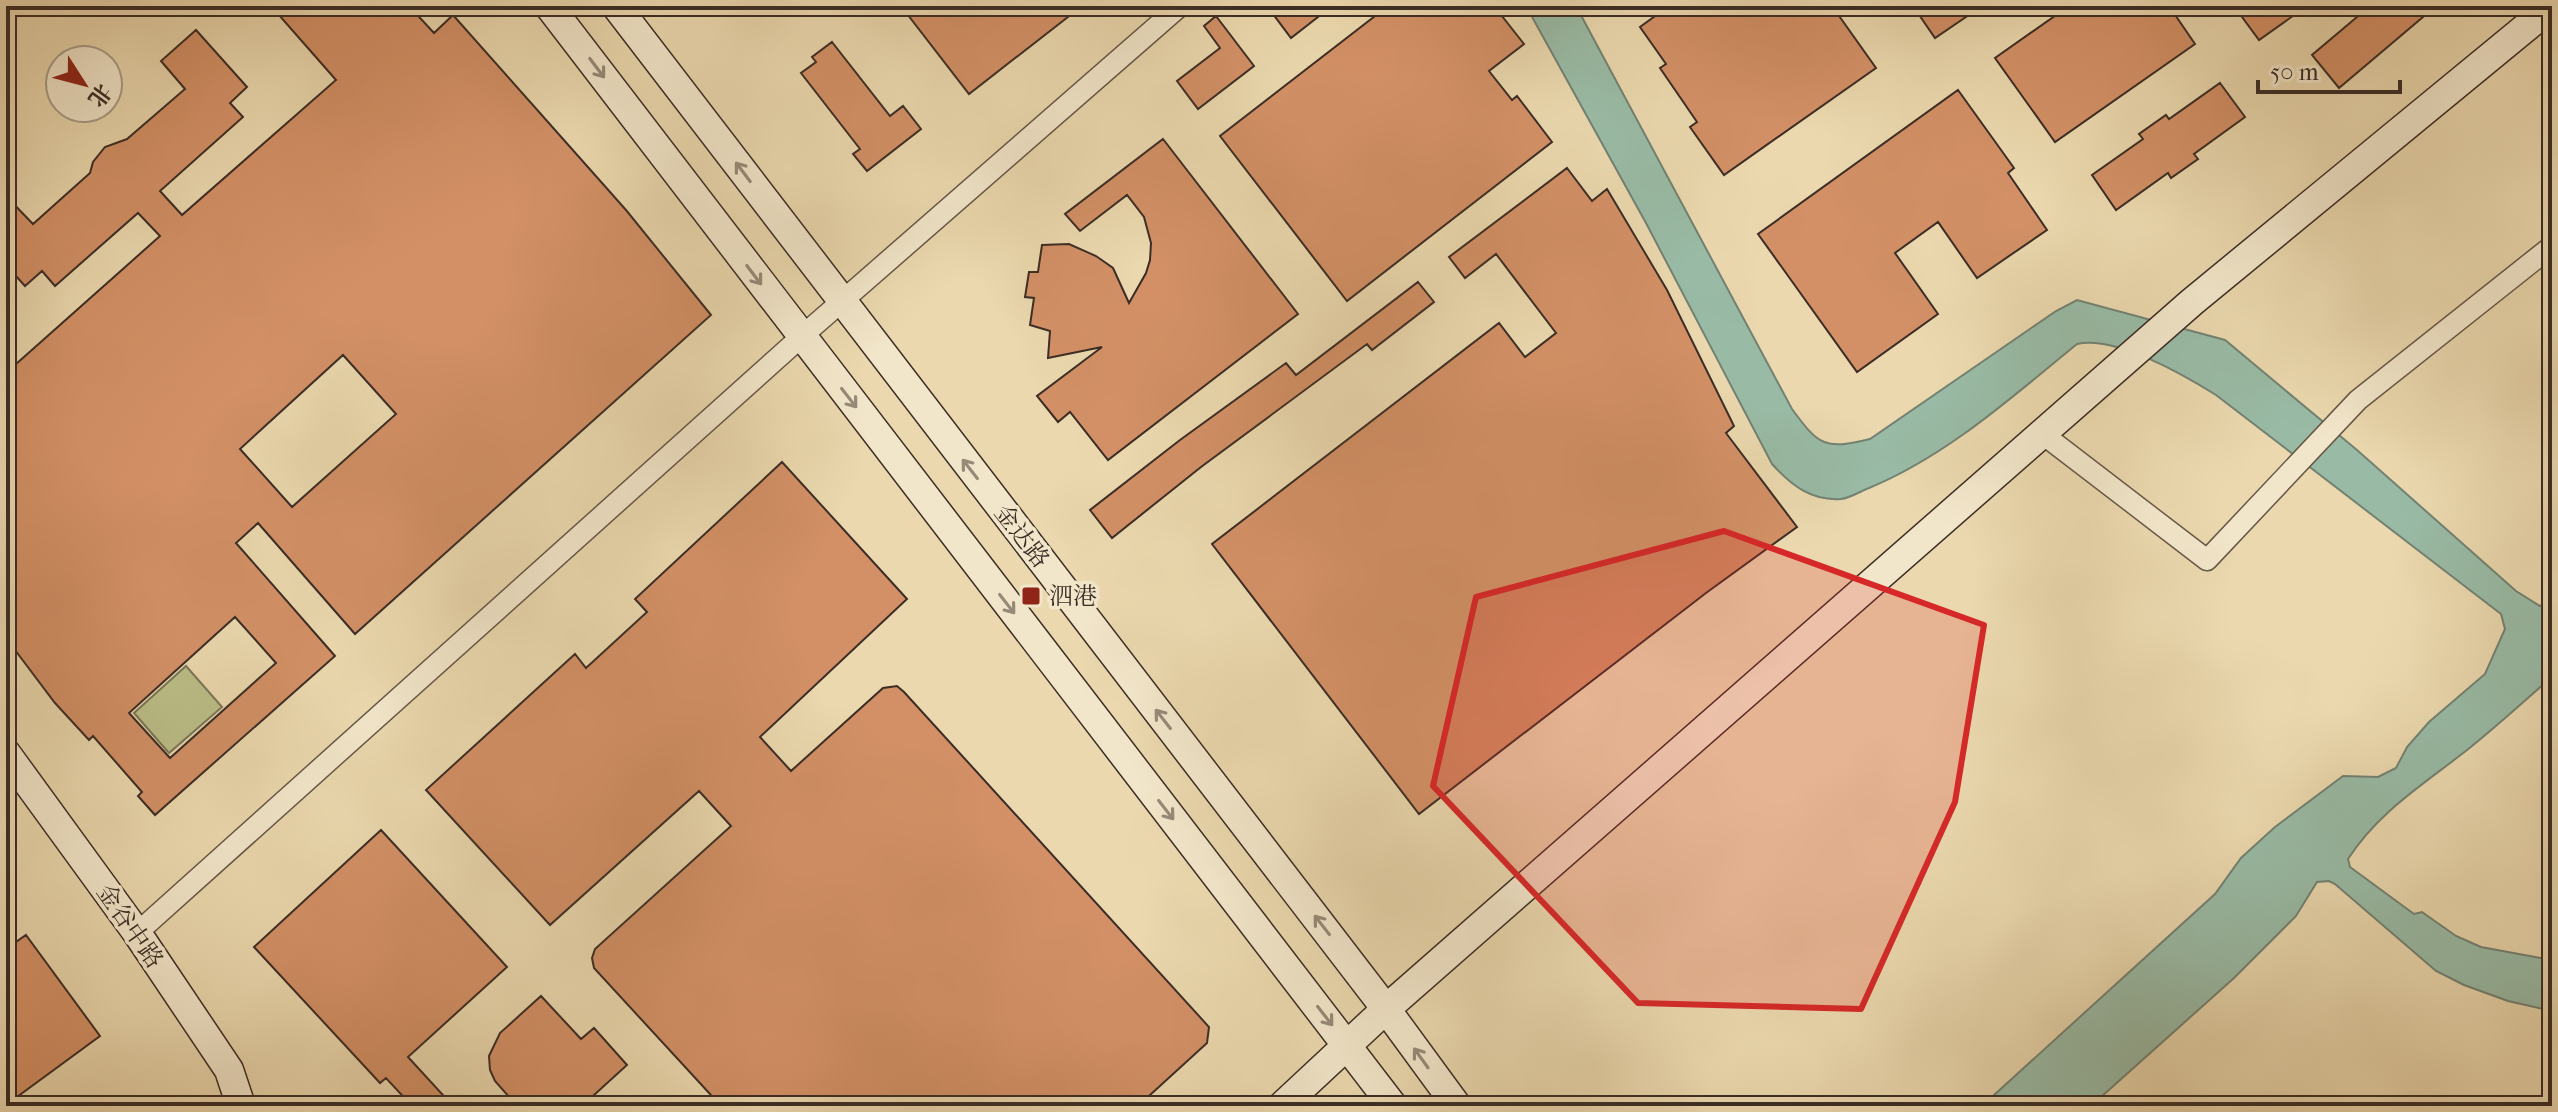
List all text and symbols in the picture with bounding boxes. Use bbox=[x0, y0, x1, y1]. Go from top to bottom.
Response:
north arrow bbox=[44, 44, 124, 124]
scale bar bbox=[2258, 44, 2400, 94]
one-way arrow bbox=[588, 57, 605, 78]
text: 50 m bbox=[2270, 58, 2319, 86]
text: 北 bbox=[82, 79, 116, 112]
one-way arrow bbox=[734, 162, 751, 183]
one-way arrow bbox=[745, 264, 762, 285]
one-way arrow bbox=[840, 387, 857, 409]
one-way arrow bbox=[962, 459, 979, 480]
street label: 金达路 bbox=[989, 499, 1055, 573]
place label: 泗港 bbox=[1049, 582, 1097, 610]
marker: 泗港 bbox=[1020, 585, 1042, 607]
one-way arrow bbox=[999, 593, 1016, 614]
one-way arrow bbox=[1155, 709, 1172, 730]
one-way arrow bbox=[1158, 799, 1175, 820]
street label: 金谷中路 bbox=[91, 879, 169, 973]
one-way arrow bbox=[1313, 915, 1330, 936]
one-way arrow bbox=[1316, 1005, 1334, 1026]
one-way arrow bbox=[1413, 1047, 1430, 1069]

